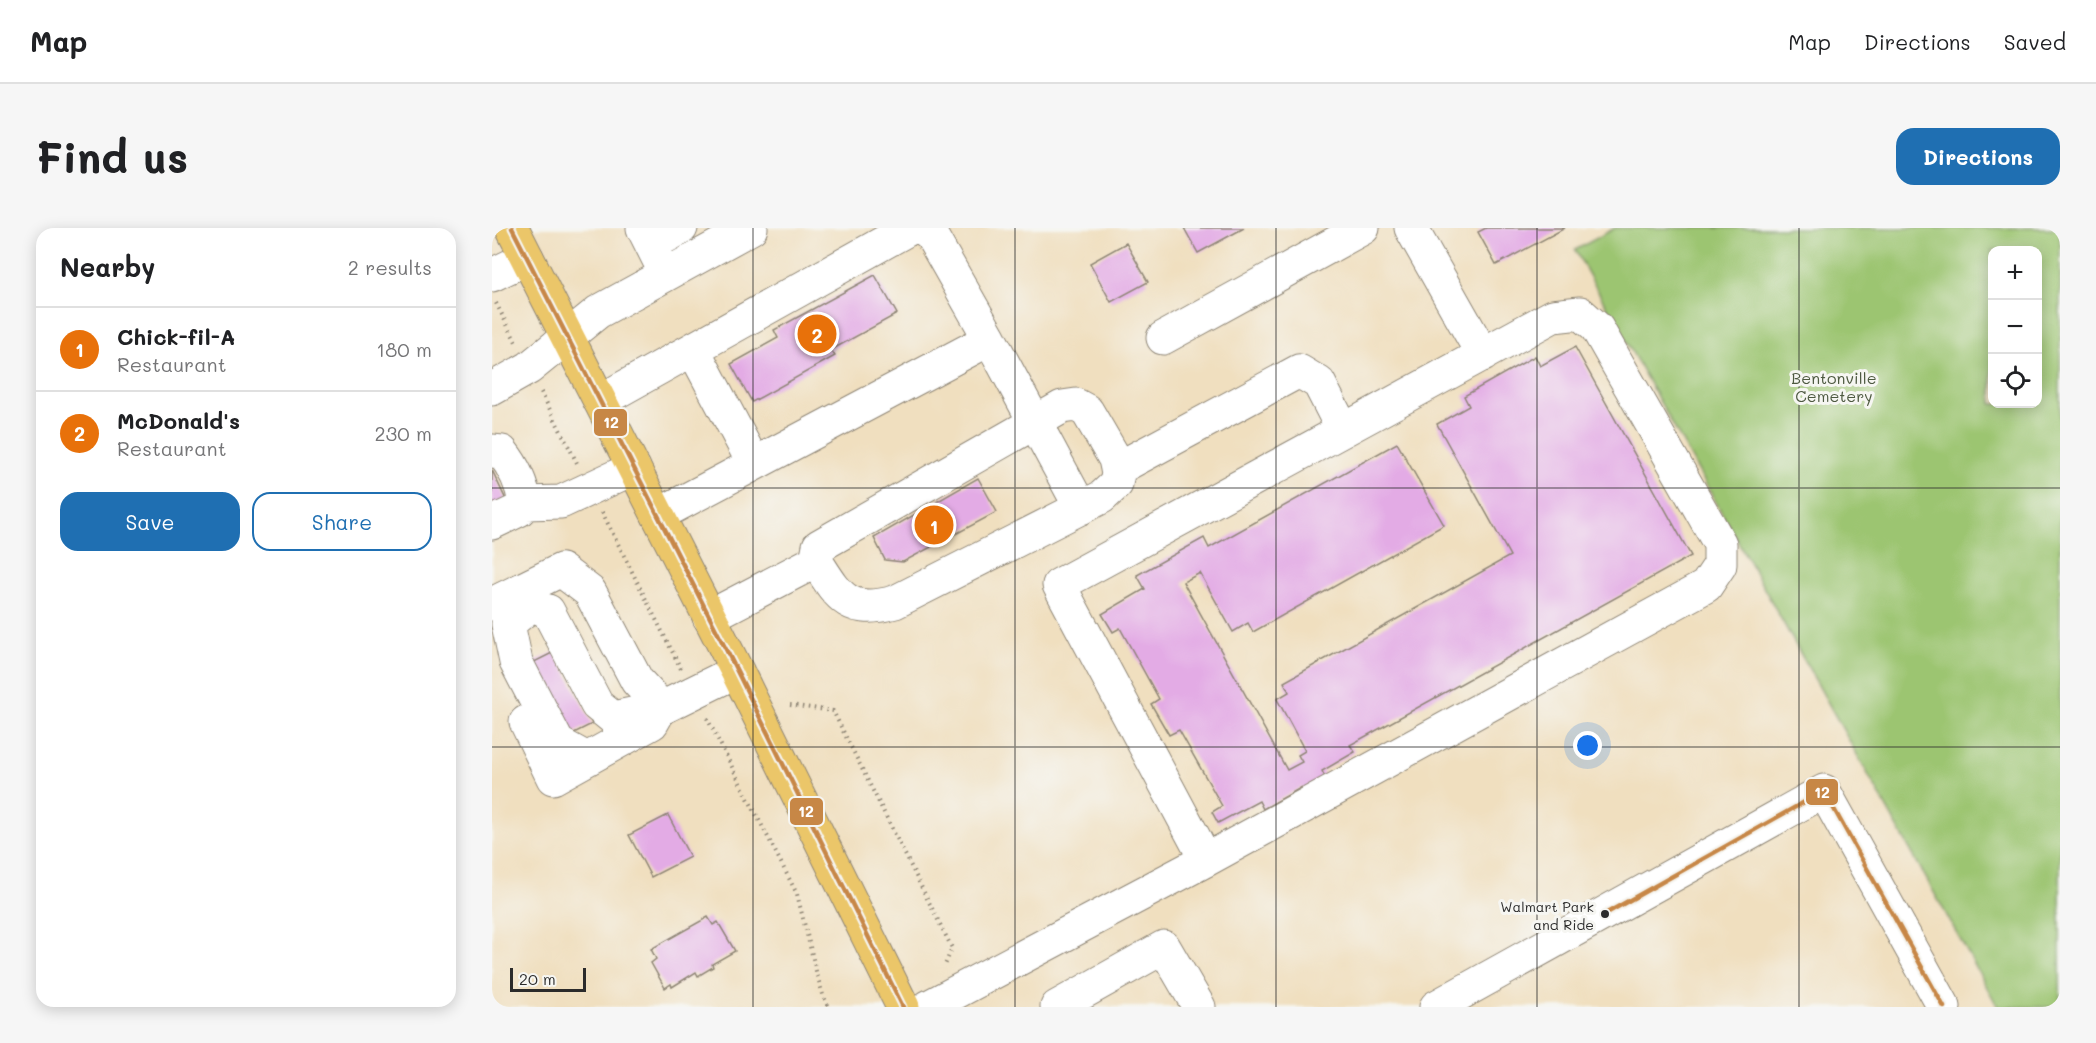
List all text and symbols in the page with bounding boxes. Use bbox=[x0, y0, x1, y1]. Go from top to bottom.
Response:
text: Map bbox=[30, 23, 87, 59]
text: Map bbox=[1788, 28, 1831, 55]
text: Directions bbox=[1864, 28, 1971, 55]
text: Saved bbox=[2004, 28, 2066, 55]
button: Directions bbox=[1896, 128, 2060, 185]
text: Find us bbox=[36, 129, 188, 184]
map controls bbox=[1988, 246, 2042, 408]
button: + bbox=[1988, 246, 2042, 300]
text: Nearby bbox=[60, 250, 155, 284]
text: 2 results bbox=[348, 254, 432, 280]
button: − bbox=[1988, 300, 2042, 354]
pin: 2 bbox=[798, 312, 836, 356]
text: Chick-fil-A bbox=[117, 322, 235, 351]
text: 1 bbox=[75, 336, 84, 362]
text: 180 m bbox=[376, 336, 432, 362]
text: Restaurant bbox=[117, 351, 227, 377]
button: locate bbox=[1988, 354, 2042, 408]
park label: Bentonville Cemetery bbox=[1791, 367, 1877, 406]
text: McDonald's bbox=[117, 406, 240, 435]
line badge: 12 bbox=[593, 408, 628, 437]
text: 12 bbox=[603, 411, 619, 432]
text: 2 bbox=[74, 420, 85, 446]
text: 230 m bbox=[374, 420, 432, 446]
text: Restaurant bbox=[117, 435, 227, 461]
button: Save bbox=[60, 492, 240, 551]
button: Share bbox=[252, 492, 432, 551]
pin: 1 bbox=[914, 502, 954, 548]
your location bbox=[1573, 731, 1602, 760]
line badge: 12 bbox=[1805, 778, 1839, 806]
text: 12 bbox=[1814, 781, 1830, 802]
line badge: 12 bbox=[789, 797, 824, 826]
text: 12 bbox=[798, 800, 814, 821]
place label: Walmart Park and Ride bbox=[1500, 897, 1594, 934]
marker: Walmart Park and Ride bbox=[1599, 908, 1611, 920]
scale bar bbox=[510, 965, 586, 992]
text: 20 m bbox=[519, 968, 556, 989]

